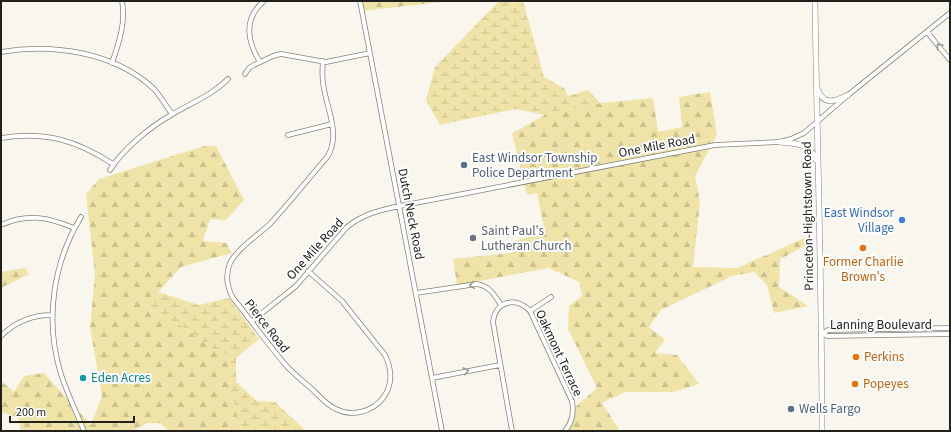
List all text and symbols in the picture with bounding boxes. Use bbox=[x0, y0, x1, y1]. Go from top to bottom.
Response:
one-way arrow bbox=[936, 43, 943, 50]
street label: One Mile Road bbox=[617, 130, 697, 162]
street label: Princeton-Hightstown Road bbox=[798, 141, 818, 291]
place label: East Windsor Township Police Department bbox=[472, 149, 597, 182]
marker: East Windsor Township Police Department bbox=[459, 160, 469, 170]
street label: Dutch Neck Road bbox=[393, 167, 429, 261]
place label: East Windsor Village bbox=[824, 204, 894, 237]
street label: One Mile Road bbox=[282, 214, 348, 284]
marker: East Windsor Village bbox=[897, 215, 907, 225]
place label: Saint Paul's Lutheran Church bbox=[481, 222, 572, 255]
marker: Saint Paul's Lutheran Church bbox=[468, 233, 478, 243]
marker: Former Charlie Brown's bbox=[858, 243, 868, 253]
place label: Former Charlie Brown's bbox=[823, 253, 903, 286]
one-way arrow bbox=[469, 281, 475, 290]
street label: Pierce Road bbox=[240, 295, 294, 357]
street label: Oakmont Terrace bbox=[531, 307, 587, 399]
street label: Lanning Boulevard bbox=[830, 316, 932, 334]
place label: Perkins bbox=[864, 348, 905, 366]
marker: Perkins bbox=[851, 352, 861, 362]
one-way arrow bbox=[463, 368, 469, 376]
place label: Eden Acres bbox=[91, 369, 151, 387]
marker: Eden Acres bbox=[78, 373, 88, 383]
place label: Popeyes bbox=[863, 375, 909, 393]
marker: Popeyes bbox=[850, 379, 860, 389]
scale bar bbox=[10, 398, 134, 424]
place label: Wells Fargo bbox=[799, 400, 861, 418]
text: 200 m bbox=[16, 404, 46, 421]
marker: Wells Fargo bbox=[786, 404, 796, 414]

